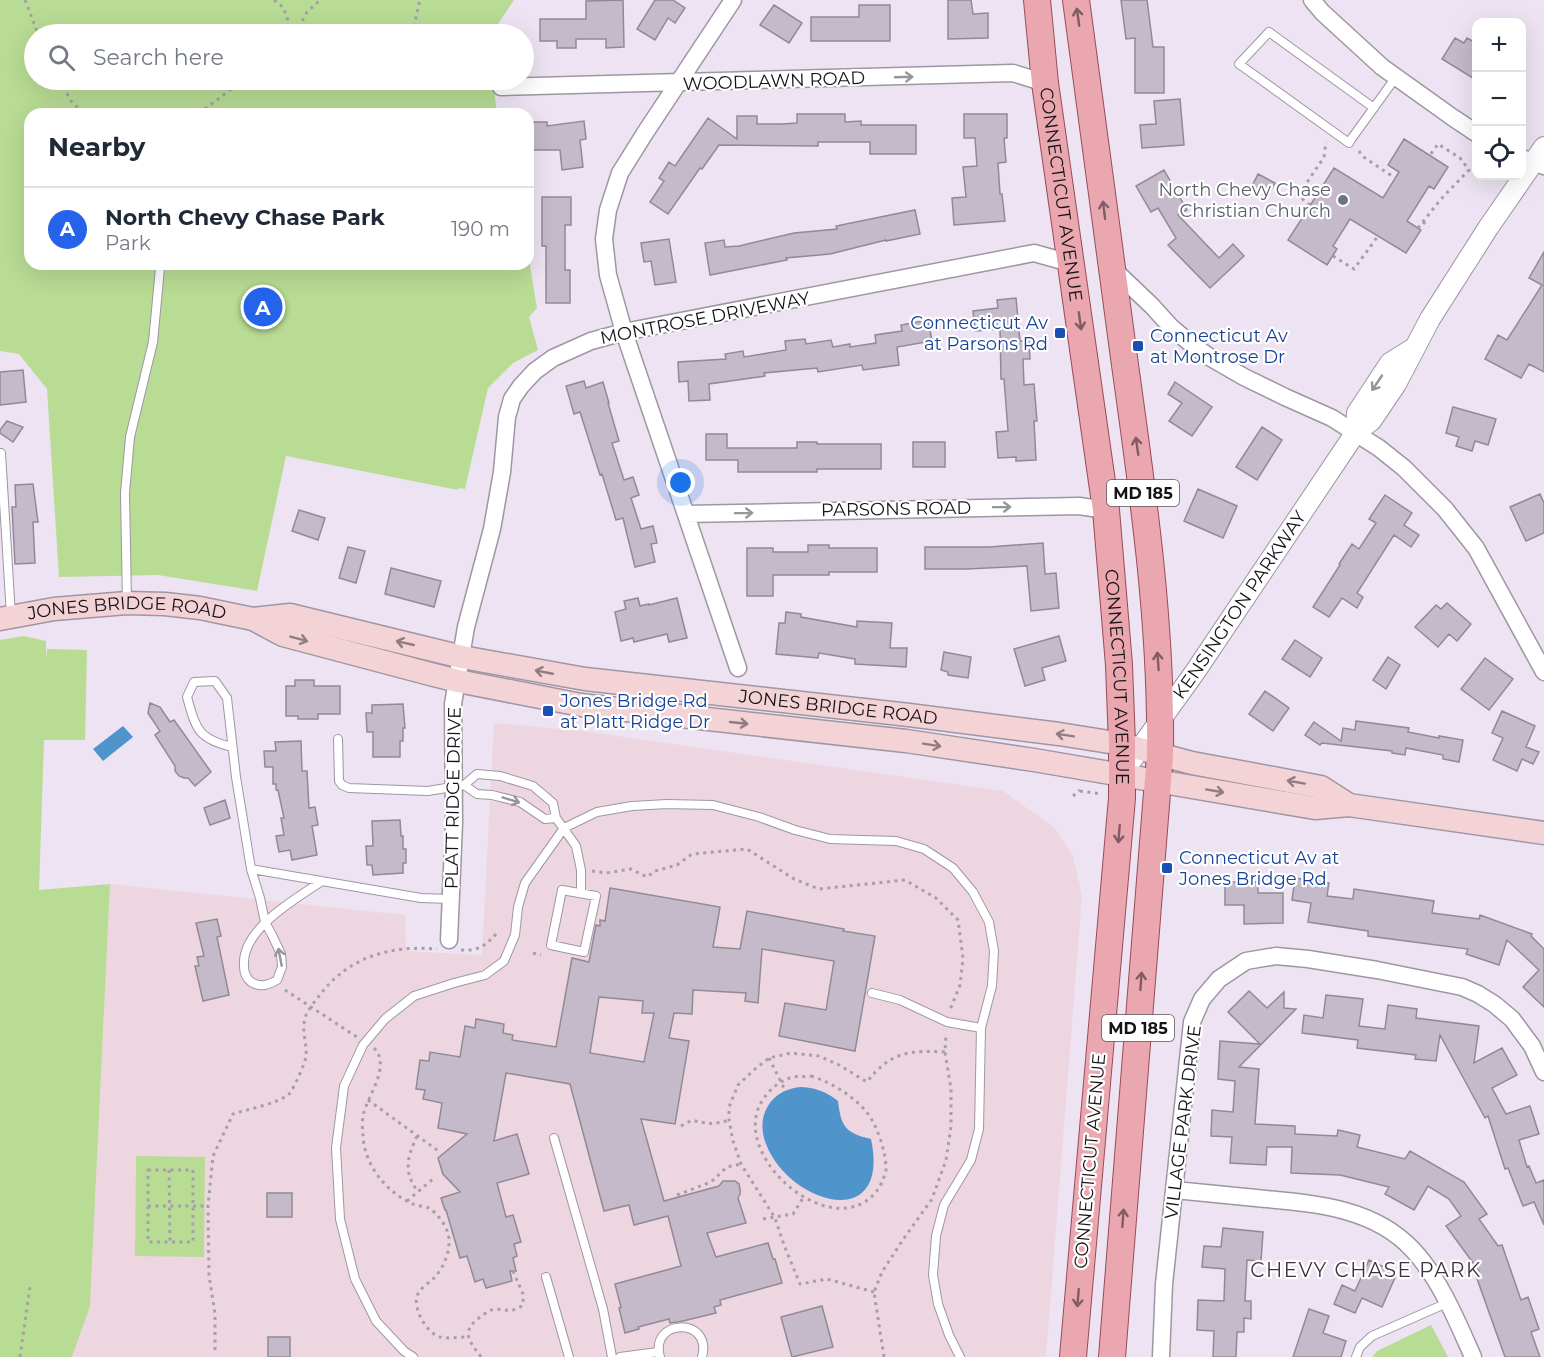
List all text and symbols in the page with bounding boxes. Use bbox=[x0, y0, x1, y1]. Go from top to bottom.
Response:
one-way arrow bbox=[1072, 8, 1083, 27]
map controls bbox=[1472, 18, 1526, 180]
button: + bbox=[1472, 18, 1526, 72]
search box bbox=[24, 24, 534, 90]
icon: search bbox=[45, 41, 78, 74]
text: Search here bbox=[93, 44, 224, 71]
street label: WOODLAWN ROAD bbox=[682, 67, 866, 95]
one-way arrow bbox=[894, 71, 914, 82]
button: − bbox=[1472, 72, 1526, 126]
street label: CONNECTICUT AVENUE bbox=[1035, 86, 1087, 303]
button: locate bbox=[1472, 126, 1526, 180]
text: Nearby bbox=[48, 131, 145, 163]
place label: North Chevy Chase Christian Church bbox=[1158, 179, 1331, 222]
marker: North Chevy Chase Christian Church bbox=[1336, 193, 1350, 207]
one-way arrow bbox=[1098, 201, 1109, 221]
text: North Chevy Chase Park bbox=[105, 204, 385, 231]
text: A bbox=[60, 217, 75, 241]
text: 190 m bbox=[451, 217, 510, 241]
text: Park bbox=[105, 231, 151, 255]
pin: A bbox=[244, 284, 282, 330]
street label: MONTROSE DRIVEWAY bbox=[598, 287, 812, 349]
one-way arrow bbox=[1074, 311, 1085, 331]
place label: Connecticut Av at Parsons Rd bbox=[910, 312, 1048, 355]
place label: Connecticut Av at Montrose Dr bbox=[1150, 325, 1288, 368]
marker: Connecticut Av at Parsons Rd bbox=[1053, 326, 1067, 340]
marker: Connecticut Av at Montrose Dr bbox=[1131, 339, 1145, 353]
one-way arrow bbox=[1371, 375, 1383, 391]
one-way arrow bbox=[1131, 437, 1142, 457]
your location bbox=[666, 468, 695, 497]
road number: MD 185 bbox=[1107, 480, 1179, 506]
street label: PARSONS ROAD bbox=[821, 497, 971, 521]
one-way arrow bbox=[992, 501, 1012, 513]
street label: KENSINGTON PARKWAY bbox=[1168, 506, 1311, 703]
one-way arrow bbox=[734, 507, 754, 518]
street label: CONNECTICUT AVENUE bbox=[1100, 568, 1133, 785]
street label: JONES BRIDGE ROAD bbox=[25, 592, 228, 625]
one-way arrow bbox=[289, 634, 308, 645]
one-way arrow bbox=[396, 636, 415, 648]
one-way arrow bbox=[1152, 652, 1163, 672]
one-way arrow bbox=[535, 666, 555, 677]
street label: JONES BRIDGE ROAD bbox=[737, 685, 939, 730]
place label: Jones Bridge Rd at Platt Ridge Dr bbox=[559, 690, 710, 733]
marker: Jones Bridge Rd at Platt Ridge Dr bbox=[541, 704, 555, 718]
street label: PLATT RIDGE DRIVE bbox=[440, 707, 466, 889]
one-way arrow bbox=[728, 718, 748, 729]
one-way arrow bbox=[1055, 730, 1075, 741]
one-way arrow bbox=[922, 740, 942, 751]
one-way arrow bbox=[1286, 776, 1306, 787]
one-way arrow bbox=[1205, 786, 1225, 797]
one-way arrow bbox=[501, 795, 520, 806]
one-way arrow bbox=[1113, 823, 1124, 843]
place label: Connecticut Av at Jones Bridge Rd bbox=[1178, 847, 1339, 890]
marker: Connecticut Av at Jones Bridge Rd bbox=[1160, 861, 1174, 875]
one-way arrow bbox=[274, 947, 285, 967]
one-way arrow bbox=[1136, 972, 1147, 992]
road number: MD 185 bbox=[1102, 1015, 1174, 1041]
street label: VILLAGE PARK DRIVE bbox=[1160, 1024, 1206, 1220]
street label: CONNECTICUT AVENUE bbox=[1070, 1052, 1110, 1270]
one-way arrow bbox=[1118, 1208, 1129, 1228]
district label: CHEVY CHASE PARK bbox=[1250, 1258, 1482, 1282]
one-way arrow bbox=[1072, 1288, 1083, 1308]

